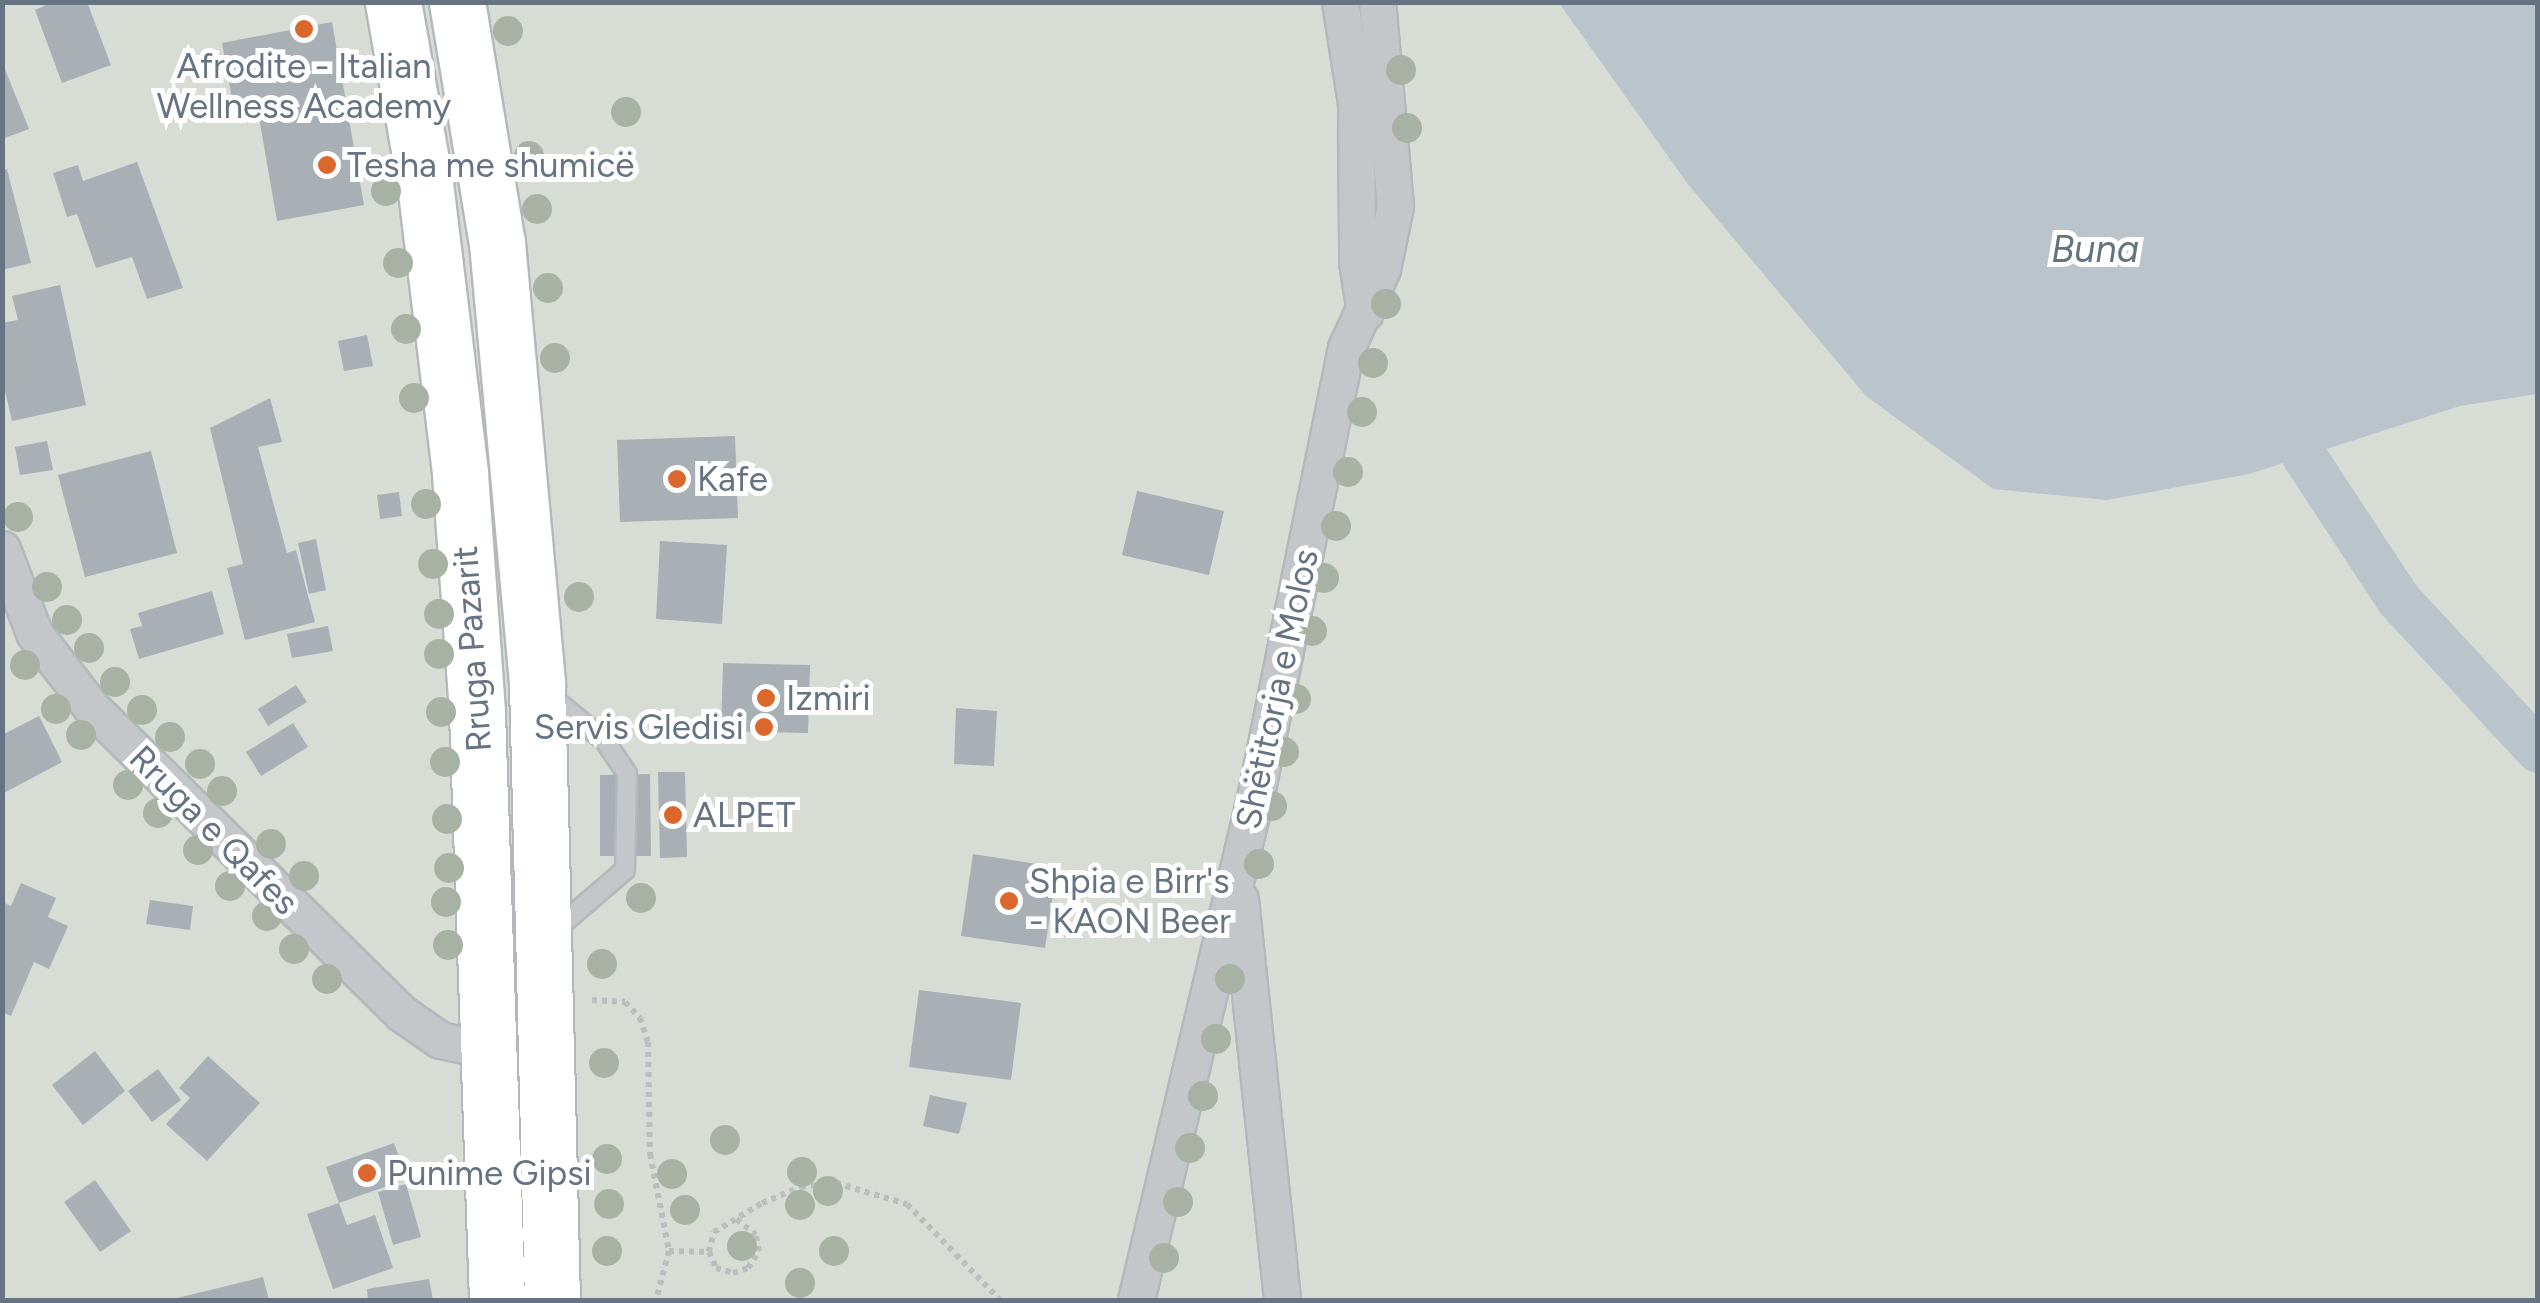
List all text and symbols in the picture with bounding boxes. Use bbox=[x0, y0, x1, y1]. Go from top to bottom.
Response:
marker: Afrodite - Italian Wellness Academy bbox=[293, 18, 315, 40]
place label: Afrodite - Italian Wellness Academy bbox=[157, 45, 451, 127]
place label: Tesha me shumicë bbox=[347, 144, 635, 186]
marker: Tesha me shumicë bbox=[316, 154, 338, 176]
water label: Buna bbox=[2051, 227, 2139, 273]
place label: Kafe bbox=[697, 458, 768, 500]
marker: Kafe bbox=[666, 468, 688, 490]
street label: Rruga Pazarit bbox=[444, 545, 500, 753]
street label: Shëtitorja e Molos bbox=[1227, 545, 1327, 833]
place label: Izmiri bbox=[786, 677, 871, 719]
marker: Izmiri bbox=[755, 687, 777, 709]
place label: Servis Gledisi bbox=[534, 706, 744, 748]
marker: Servis Gledisi bbox=[753, 716, 775, 738]
street label: Rruga e Qafes bbox=[121, 737, 307, 923]
place label: ALPET bbox=[693, 794, 795, 836]
marker: ALPET bbox=[662, 804, 684, 826]
place label: Shpia e Birr's - KAON Beer bbox=[1029, 860, 1231, 942]
marker: Shpia e Birr's - KAON Beer bbox=[998, 890, 1020, 912]
place label: Punime Gipsi bbox=[387, 1152, 592, 1194]
marker: Punime Gipsi bbox=[356, 1162, 378, 1184]

